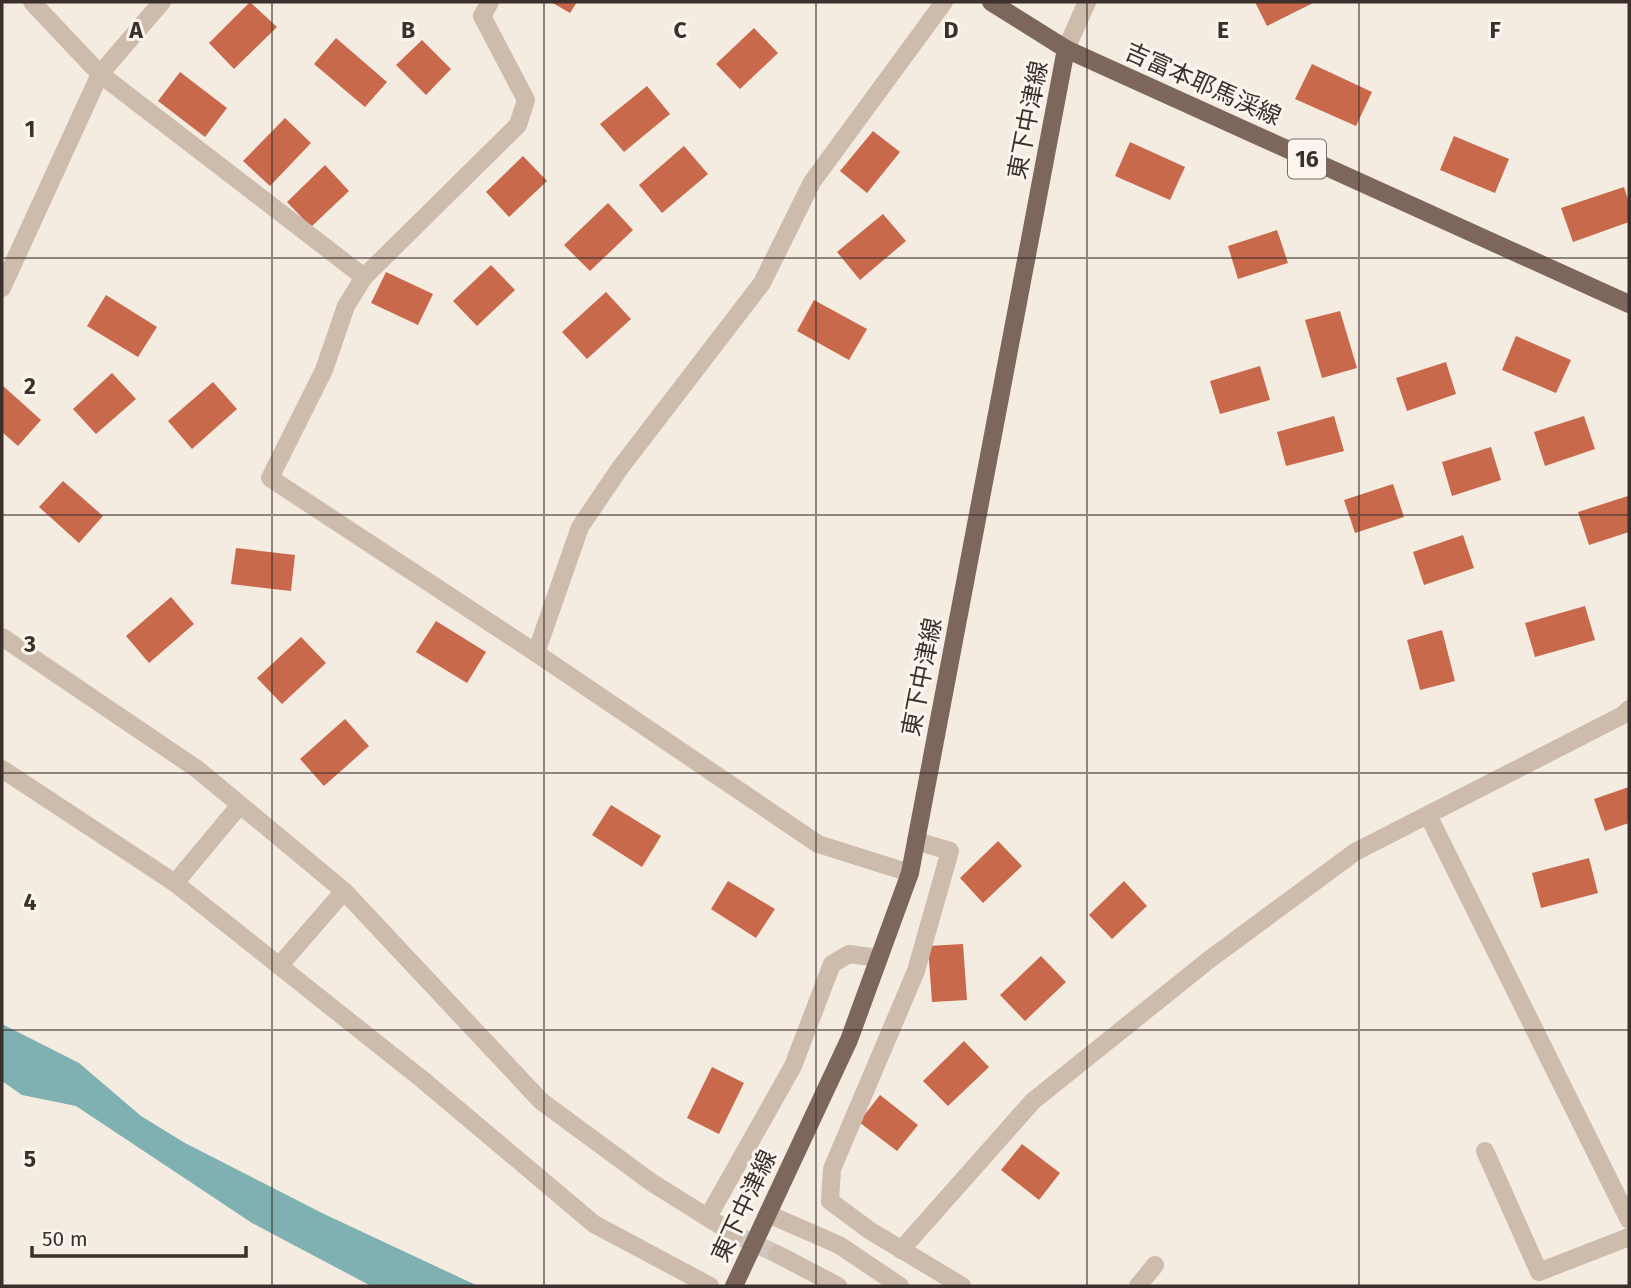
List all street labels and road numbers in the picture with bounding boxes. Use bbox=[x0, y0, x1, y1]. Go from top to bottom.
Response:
street label: 吉富本耶馬渓線 bbox=[1121, 37, 1285, 131]
street label: 東下中津線 bbox=[1003, 58, 1053, 182]
road number: 16 bbox=[1288, 140, 1326, 178]
street label: 東下中津線 bbox=[897, 615, 947, 739]
street label: 東下中津線 bbox=[706, 1146, 782, 1266]

